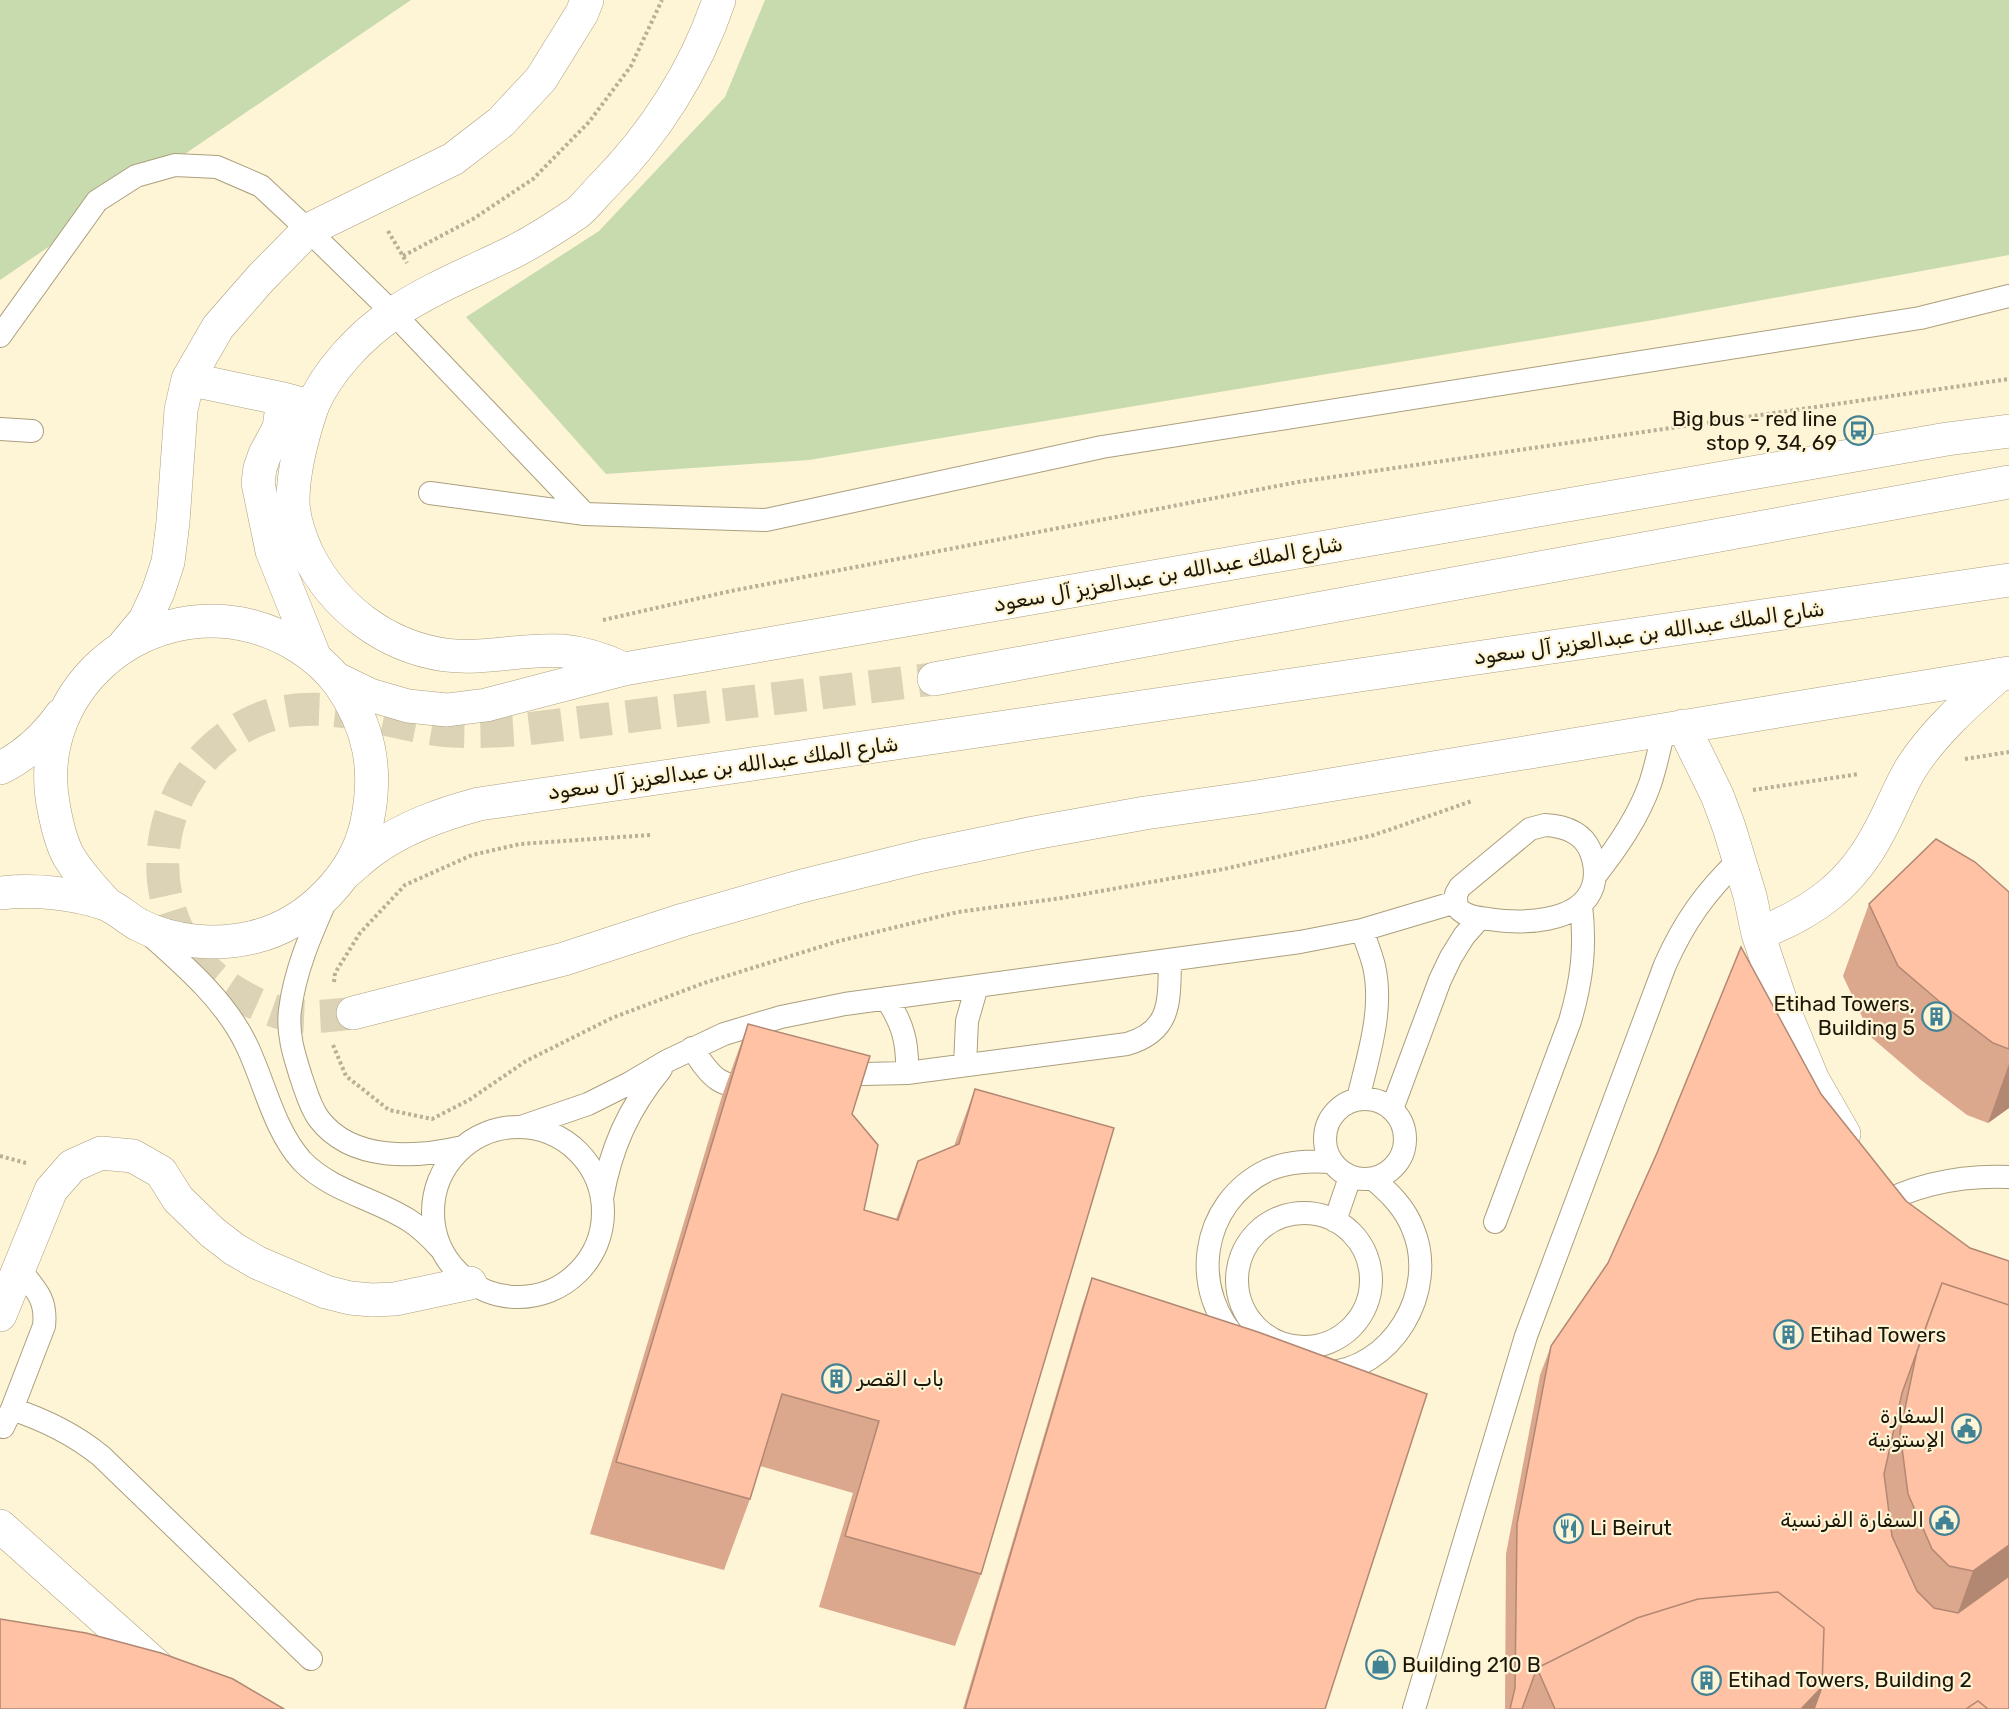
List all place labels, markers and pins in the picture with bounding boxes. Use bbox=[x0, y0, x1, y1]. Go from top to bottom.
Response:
place label: Big bus - red line stop 9, 34, 69 bbox=[1672, 406, 1837, 455]
bus stop icon: Big bus - red line stop 9, 34, 69 bbox=[1842, 415, 1874, 447]
place label: Etihad Towers, Building 5 bbox=[1774, 991, 1915, 1040]
building icon: Etihad Towers, Building 5 bbox=[1920, 1000, 1952, 1032]
building icon: Etihad Towers bbox=[1773, 1319, 1805, 1351]
place label: Etihad Towers bbox=[1810, 1322, 1946, 1347]
building icon: باب القصر bbox=[820, 1363, 852, 1395]
place label: باب القصر bbox=[855, 1366, 944, 1391]
place label: السفارة الإستونية bbox=[1868, 1403, 1945, 1453]
public building icon: السفارة الإستونية bbox=[1950, 1412, 1982, 1444]
public building icon: السفارة الفرنسية bbox=[1929, 1504, 1961, 1536]
place label: السفارة الفرنسية bbox=[1780, 1507, 1924, 1532]
restaurant icon: Li Beirut bbox=[1553, 1512, 1585, 1544]
place label: Li Beirut bbox=[1590, 1515, 1672, 1540]
shop icon: Building 210 B bbox=[1365, 1649, 1397, 1681]
place label: Building 210 B bbox=[1402, 1652, 1541, 1677]
building icon: Etihad Towers, Building 2 bbox=[1691, 1664, 1723, 1696]
place label: Etihad Towers, Building 2 bbox=[1728, 1667, 1972, 1692]

